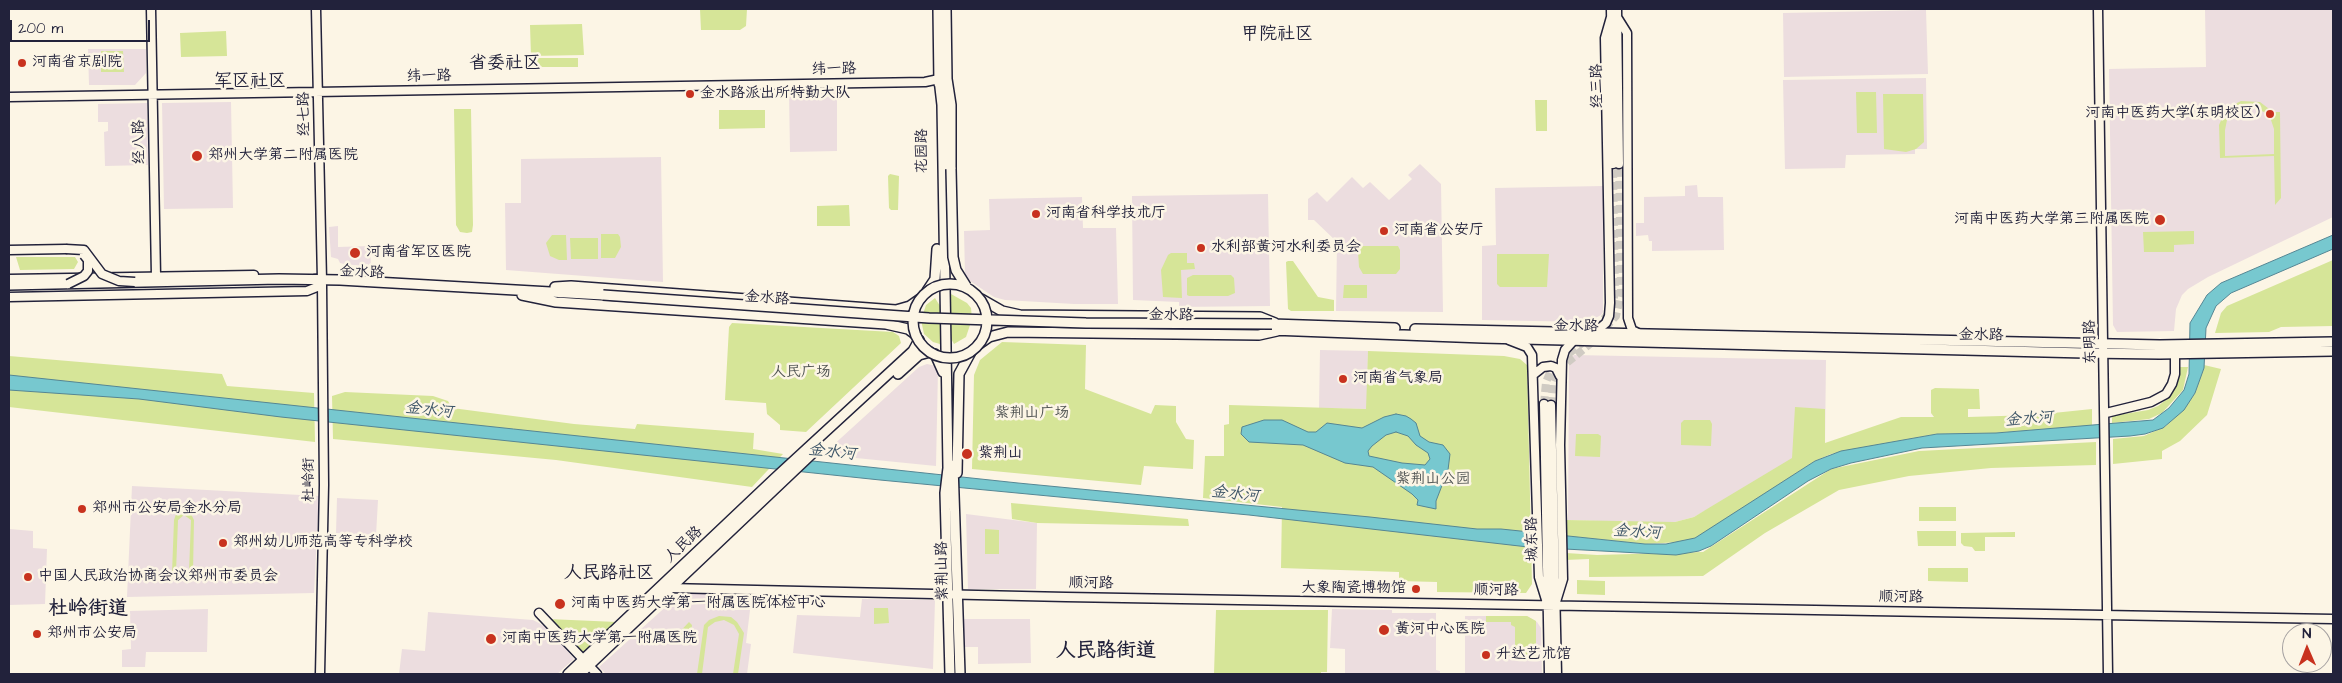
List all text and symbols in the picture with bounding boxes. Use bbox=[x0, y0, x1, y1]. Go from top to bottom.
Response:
scale bar bbox=[12, 10, 152, 42]
text: 200 m bbox=[18, 18, 63, 39]
district label: 甲院社区 bbox=[1241, 24, 1313, 46]
district label: 省委社区 bbox=[469, 53, 541, 75]
place label: 河南省京剧院 bbox=[32, 54, 122, 72]
marker: 河南省京剧院 bbox=[16, 57, 28, 69]
street label: 纬一路 bbox=[811, 61, 857, 79]
street label: 经三路 bbox=[1589, 63, 1607, 109]
street label: 纬一路 bbox=[406, 68, 452, 86]
district label: 军区社区 bbox=[214, 71, 286, 93]
place label: 金水路派出所特勤大队 bbox=[700, 85, 850, 103]
marker: 金水路派出所特勤大队 bbox=[684, 88, 696, 100]
street label: 经七路 bbox=[296, 91, 314, 137]
place label: 河南中医药大学(东明校区) bbox=[2085, 105, 2260, 123]
marker: 河南中医药大学(东明校区) bbox=[2264, 108, 2276, 120]
street label: 经八路 bbox=[131, 119, 149, 165]
street label: 花园路 bbox=[914, 129, 932, 173]
place label: 郑州大学第二附属医院 bbox=[208, 147, 358, 165]
marker: 郑州大学第二附属医院 bbox=[190, 149, 204, 163]
place label: 河南省科学技术厅 bbox=[1046, 205, 1166, 223]
marker: 河南省科学技术厅 bbox=[1030, 208, 1042, 220]
place label: 河南中医药大学第三附属医院 bbox=[1954, 211, 2149, 229]
marker: 河南中医药大学第三附属医院 bbox=[2153, 213, 2167, 227]
place label: 河南省公安厅 bbox=[1394, 222, 1484, 240]
marker: 河南省公安厅 bbox=[1378, 225, 1390, 237]
place label: 水利部黄河水利委员会 bbox=[1211, 239, 1361, 257]
marker: 水利部黄河水利委员会 bbox=[1195, 242, 1207, 254]
place label: 河南省军区医院 bbox=[366, 244, 471, 262]
marker: 河南省军区医院 bbox=[348, 246, 362, 260]
street label: 金水路 bbox=[339, 263, 385, 283]
street label: 金水路 bbox=[744, 288, 790, 310]
street label: 金水路 bbox=[1148, 307, 1194, 325]
street label: 金水路 bbox=[1553, 318, 1599, 336]
street label: 东明路 bbox=[2082, 319, 2100, 365]
street label: 金水路 bbox=[1958, 327, 2004, 345]
park label: 人民广场 bbox=[771, 364, 831, 382]
place label: 河南省气象局 bbox=[1353, 370, 1443, 388]
marker: 河南省气象局 bbox=[1337, 373, 1349, 385]
water label: 金水河 bbox=[404, 399, 454, 423]
park label: 紫荆山广场 bbox=[995, 405, 1069, 423]
water label: 金水河 bbox=[2004, 409, 2054, 431]
water label: 金水河 bbox=[807, 441, 857, 465]
place label: 紫荆山 bbox=[978, 445, 1023, 463]
marker: 紫荆山 bbox=[960, 447, 974, 461]
street label: 杜岭街 bbox=[301, 458, 319, 502]
park label: 紫荆山公园 bbox=[1396, 471, 1470, 489]
water label: 金水河 bbox=[1210, 483, 1260, 507]
place label: 郑州市公安局金水分局 bbox=[92, 500, 242, 518]
marker: 郑州市公安局金水分局 bbox=[76, 503, 88, 515]
street label: 城东路 bbox=[1524, 516, 1542, 562]
water label: 金水河 bbox=[1613, 522, 1661, 544]
street label: 人民路 bbox=[661, 523, 707, 567]
place label: 郑州幼儿师范高等专科学校 bbox=[233, 534, 413, 552]
marker: 郑州幼儿师范高等专科学校 bbox=[217, 537, 229, 549]
street label: 紫荆山路 bbox=[933, 541, 953, 601]
district label: 人民路社区 bbox=[564, 563, 654, 585]
place label: 中国人民政治协商会议郑州市委员会 bbox=[38, 568, 278, 586]
marker: 中国人民政治协商会议郑州市委员会 bbox=[22, 571, 34, 583]
street label: 顺河路 bbox=[1068, 575, 1114, 593]
place label: 大象陶瓷博物馆 bbox=[1301, 580, 1406, 598]
street label: 顺河路 bbox=[1473, 582, 1519, 600]
marker: 大象陶瓷博物馆 bbox=[1410, 583, 1422, 595]
street label: 顺河路 bbox=[1878, 589, 1924, 607]
place label: 河南中医药大学第一附属医院体检中心 bbox=[571, 595, 826, 613]
marker: 河南中医药大学第一附属医院体检中心 bbox=[553, 597, 567, 611]
district label: 杜岭街道 bbox=[48, 598, 128, 622]
place label: 黄河中心医院 bbox=[1395, 621, 1485, 639]
marker: 黄河中心医院 bbox=[1377, 623, 1391, 637]
north arrow bbox=[2282, 623, 2332, 673]
text: N bbox=[2302, 624, 2311, 644]
place label: 郑州市公安局 bbox=[47, 625, 137, 643]
marker: 郑州市公安局 bbox=[31, 628, 43, 640]
place label: 河南中医药大学第一附属医院 bbox=[502, 630, 697, 648]
marker: 河南中医药大学第一附属医院 bbox=[484, 632, 498, 646]
district label: 人民路街道 bbox=[1056, 640, 1156, 664]
place label: 升达艺术馆 bbox=[1496, 646, 1571, 664]
marker: 升达艺术馆 bbox=[1480, 649, 1492, 661]

